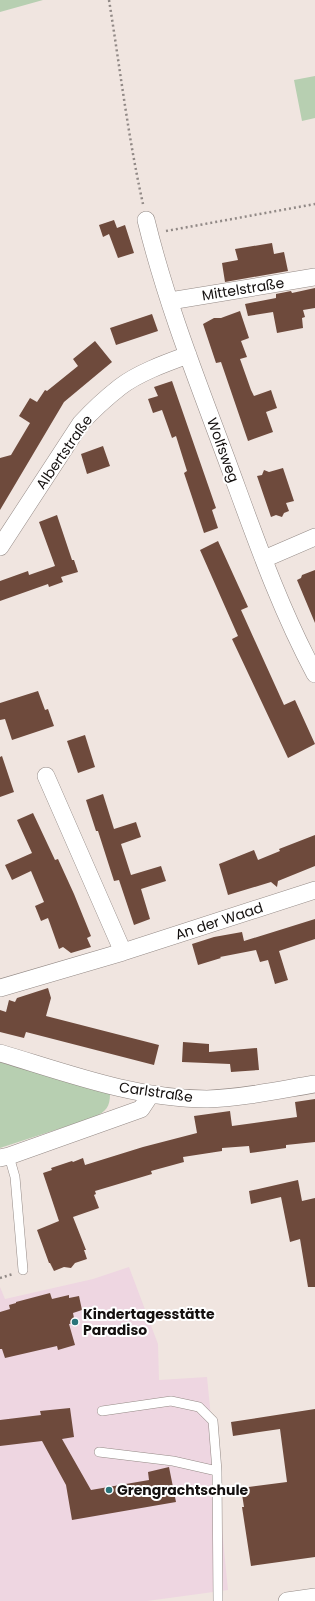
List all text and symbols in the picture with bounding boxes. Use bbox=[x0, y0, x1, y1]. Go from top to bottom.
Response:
street label: Mittelstraße bbox=[200, 273, 286, 305]
street label: Albertstraße bbox=[31, 411, 97, 493]
street label: Wolfsweg bbox=[202, 415, 244, 485]
street label: An der Waad bbox=[172, 897, 266, 945]
street label: Carlstraße bbox=[118, 1077, 194, 1107]
place label: Kindertagesstätte Paradiso bbox=[83, 1304, 215, 1340]
marker: Kindertagesstätte Paradiso bbox=[70, 1317, 80, 1327]
place label: Grengrachtschule bbox=[117, 1480, 249, 1500]
marker: Grengrachtschule bbox=[104, 1485, 114, 1495]

